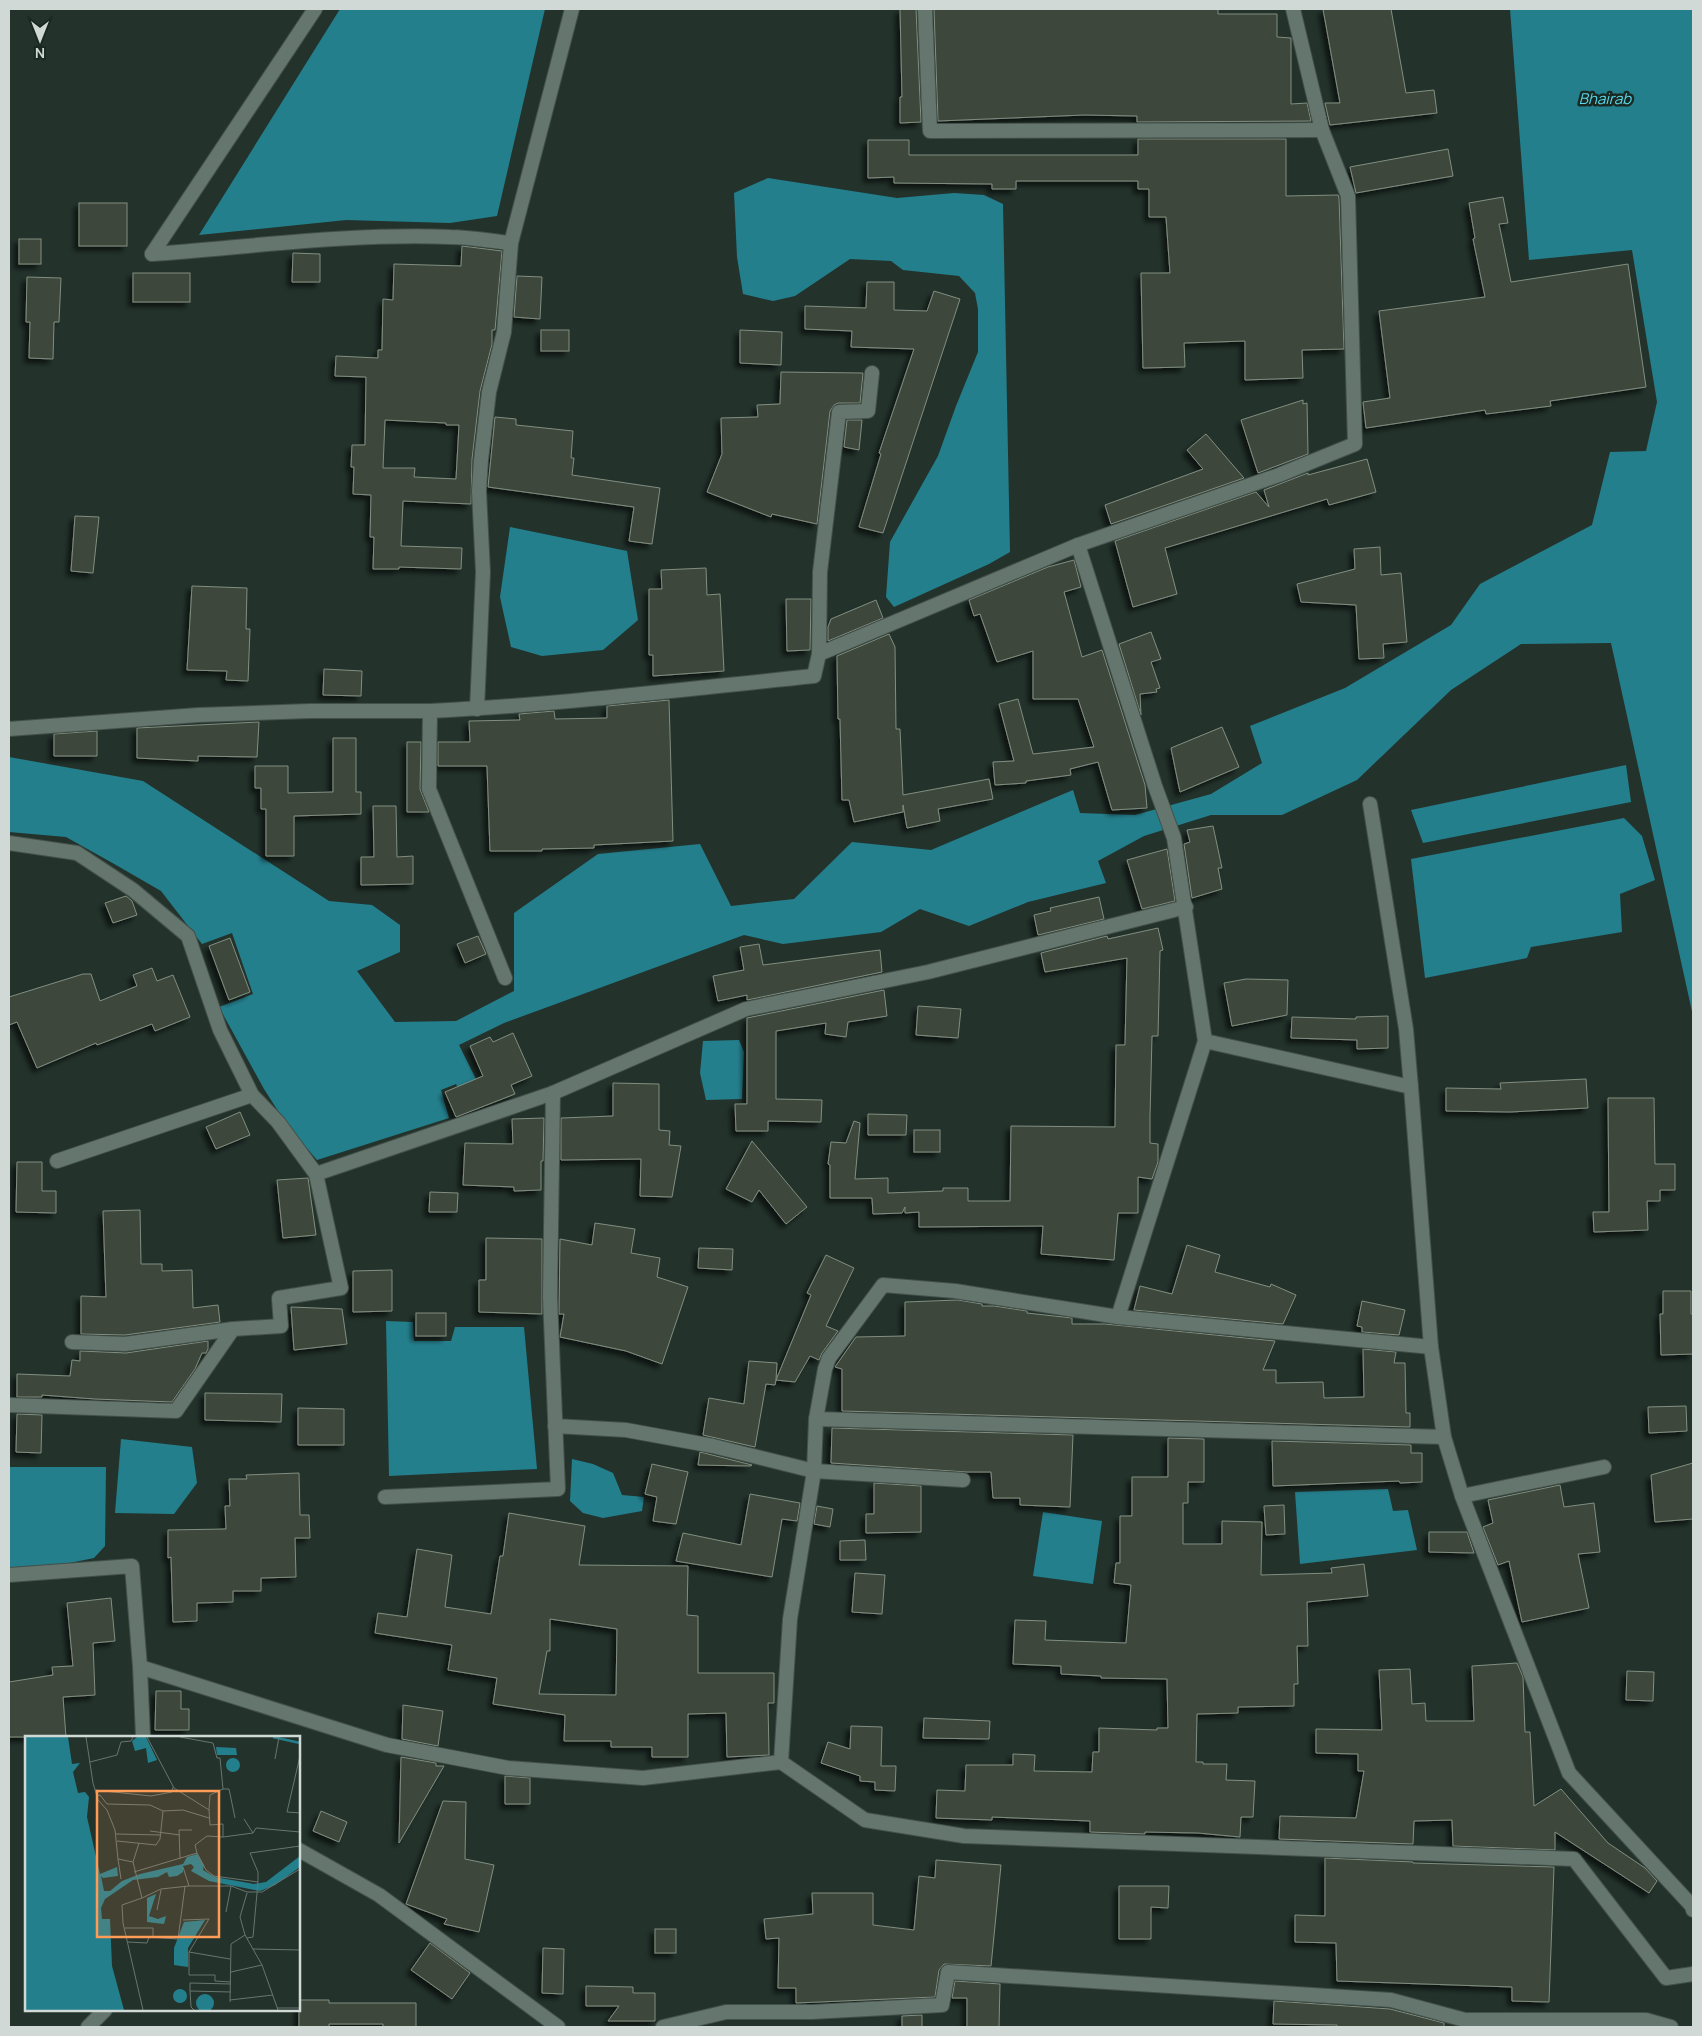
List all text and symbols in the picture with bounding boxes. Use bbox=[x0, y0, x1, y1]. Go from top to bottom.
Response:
north arrow bbox=[15, 15, 65, 65]
text: N bbox=[35, 44, 45, 63]
water label: Bhairab bbox=[1579, 88, 1632, 109]
inset map bbox=[25, 1736, 300, 2011]

